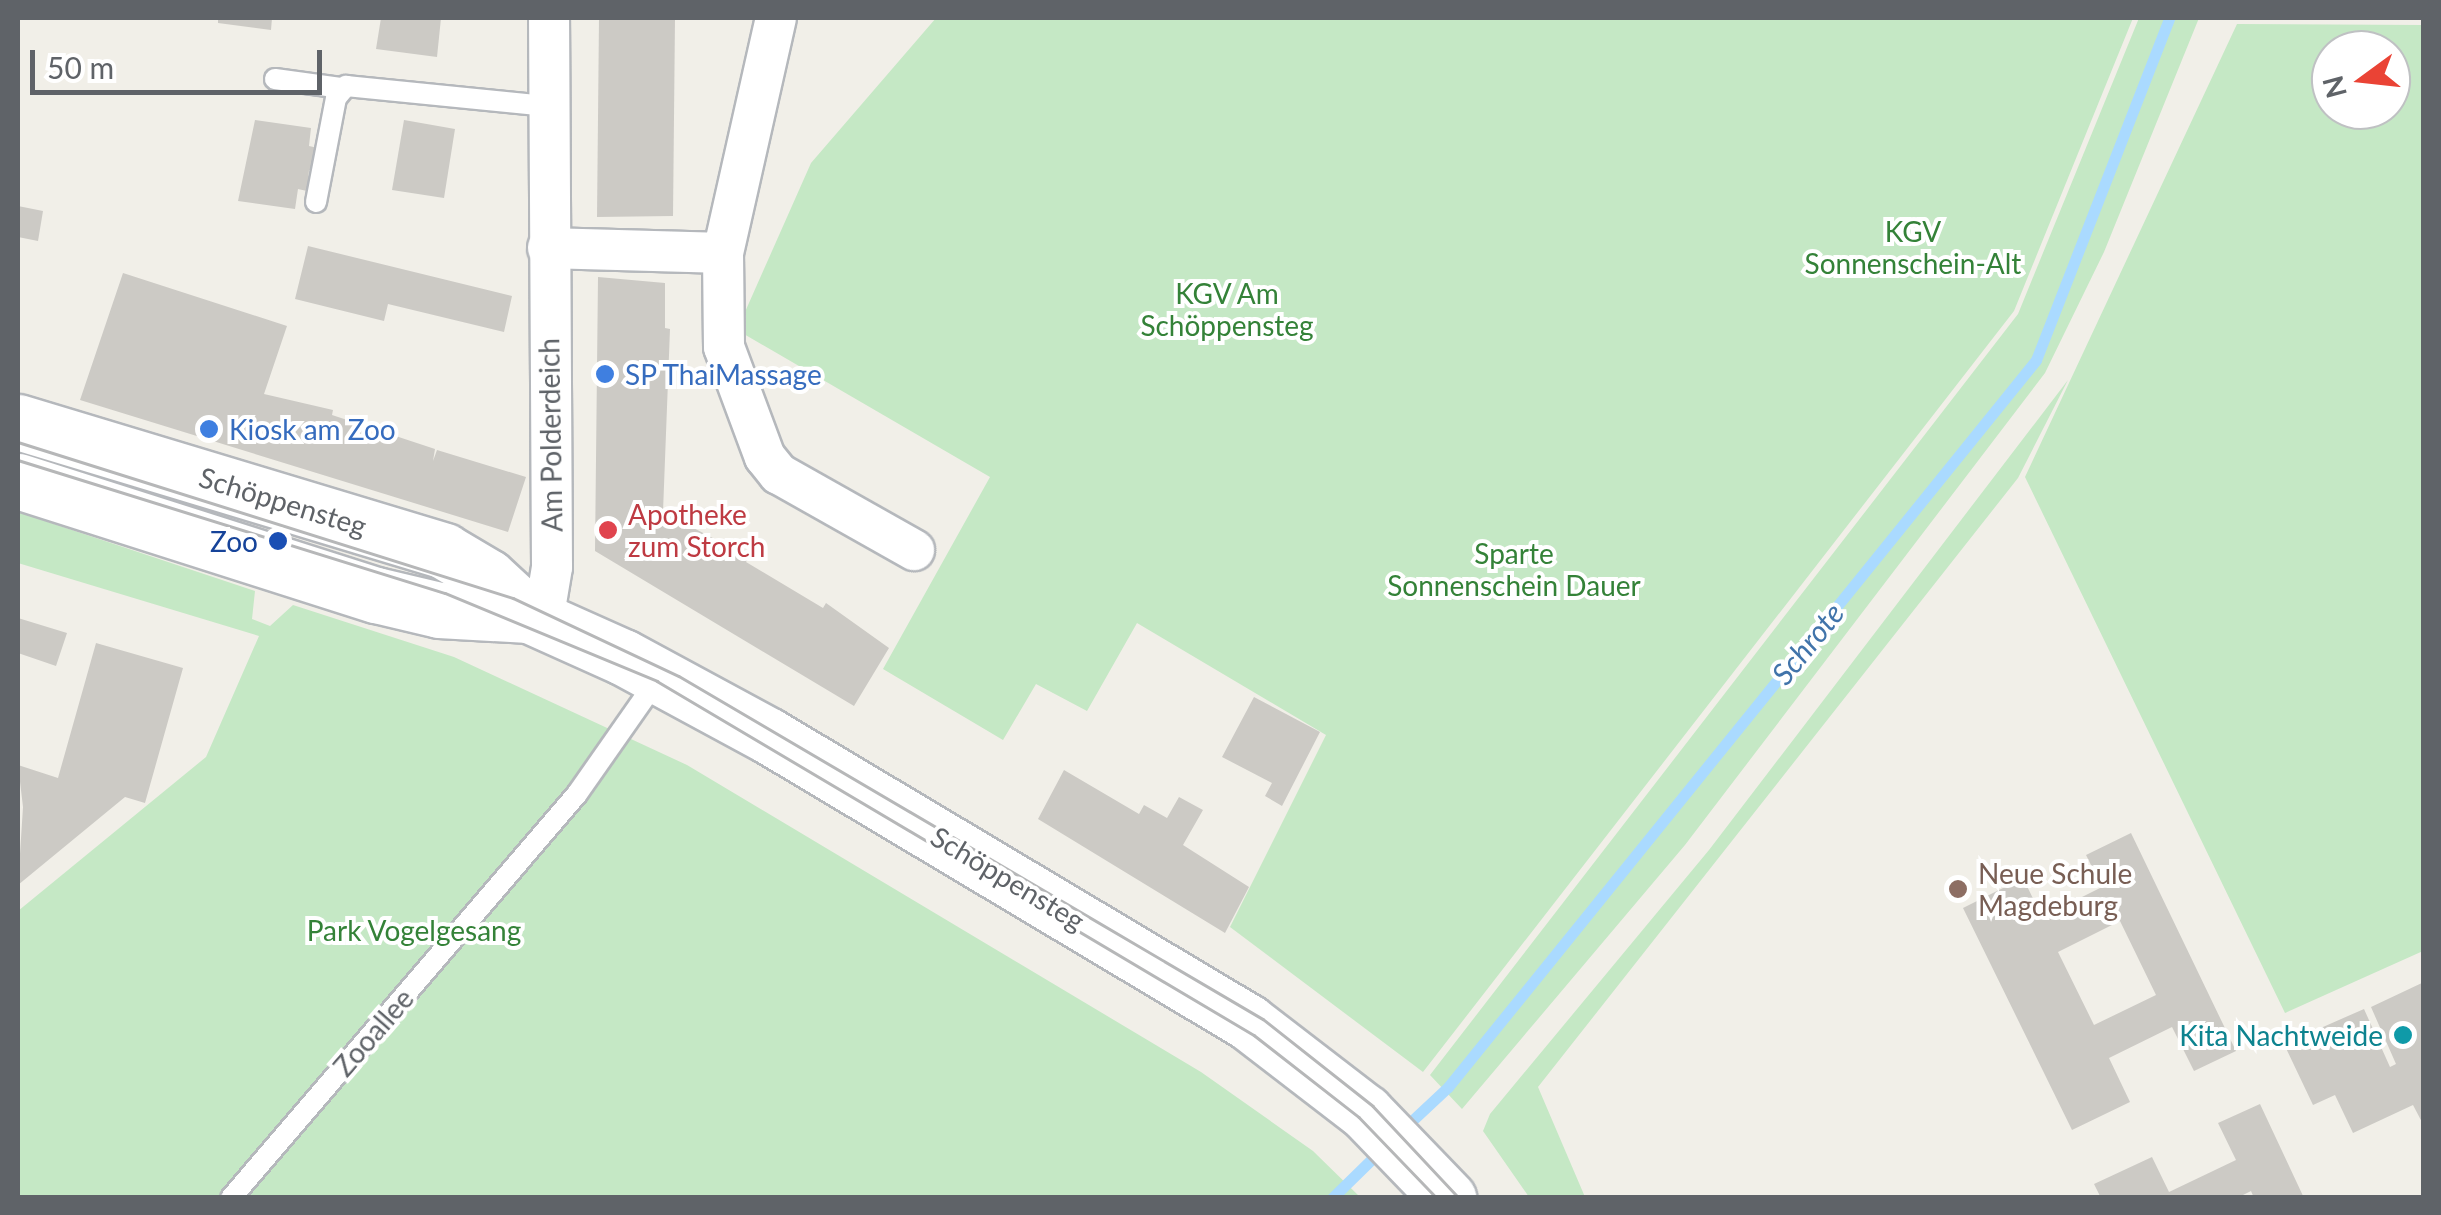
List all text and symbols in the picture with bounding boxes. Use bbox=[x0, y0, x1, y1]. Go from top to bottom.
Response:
scale bar bbox=[35, 30, 328, 92]
north arrow bbox=[2311, 30, 2411, 130]
text: 50 m bbox=[47, 49, 114, 85]
text: N bbox=[2315, 72, 2353, 102]
park label: KGV Sonnenschein-Alt bbox=[1805, 214, 2021, 280]
park label: KGV Am Schöppensteg bbox=[1140, 276, 1314, 342]
street label: Am Polderdeich bbox=[532, 338, 568, 532]
place label: SP ThaiMassage bbox=[625, 357, 823, 391]
marker: SP ThaiMassage bbox=[594, 363, 616, 385]
place label: Kiosk am Zoo bbox=[229, 412, 396, 446]
marker: Kiosk am Zoo bbox=[198, 418, 220, 440]
street label: Schöppensteg bbox=[195, 460, 371, 542]
place label: Apotheke zum Storch bbox=[628, 497, 765, 563]
marker: Apotheke zum Storch bbox=[597, 519, 619, 541]
place label: Zoo bbox=[210, 524, 258, 558]
marker: Zoo bbox=[267, 530, 289, 552]
park label: Sparte Sonnenschein Dauer bbox=[1387, 536, 1641, 602]
water label: Schrote bbox=[1763, 595, 1851, 691]
street label: Schöppensteg bbox=[925, 819, 1091, 937]
place label: Neue Schule Magdeburg bbox=[1978, 856, 2132, 922]
marker: Neue Schule Magdeburg bbox=[1947, 878, 1969, 900]
park label: Park Vogelgesang bbox=[306, 913, 522, 947]
street label: Zooallee bbox=[326, 981, 420, 1083]
place label: Kita Nachtweide bbox=[2179, 1018, 2383, 1052]
marker: Kita Nachtweide bbox=[2392, 1024, 2414, 1046]

